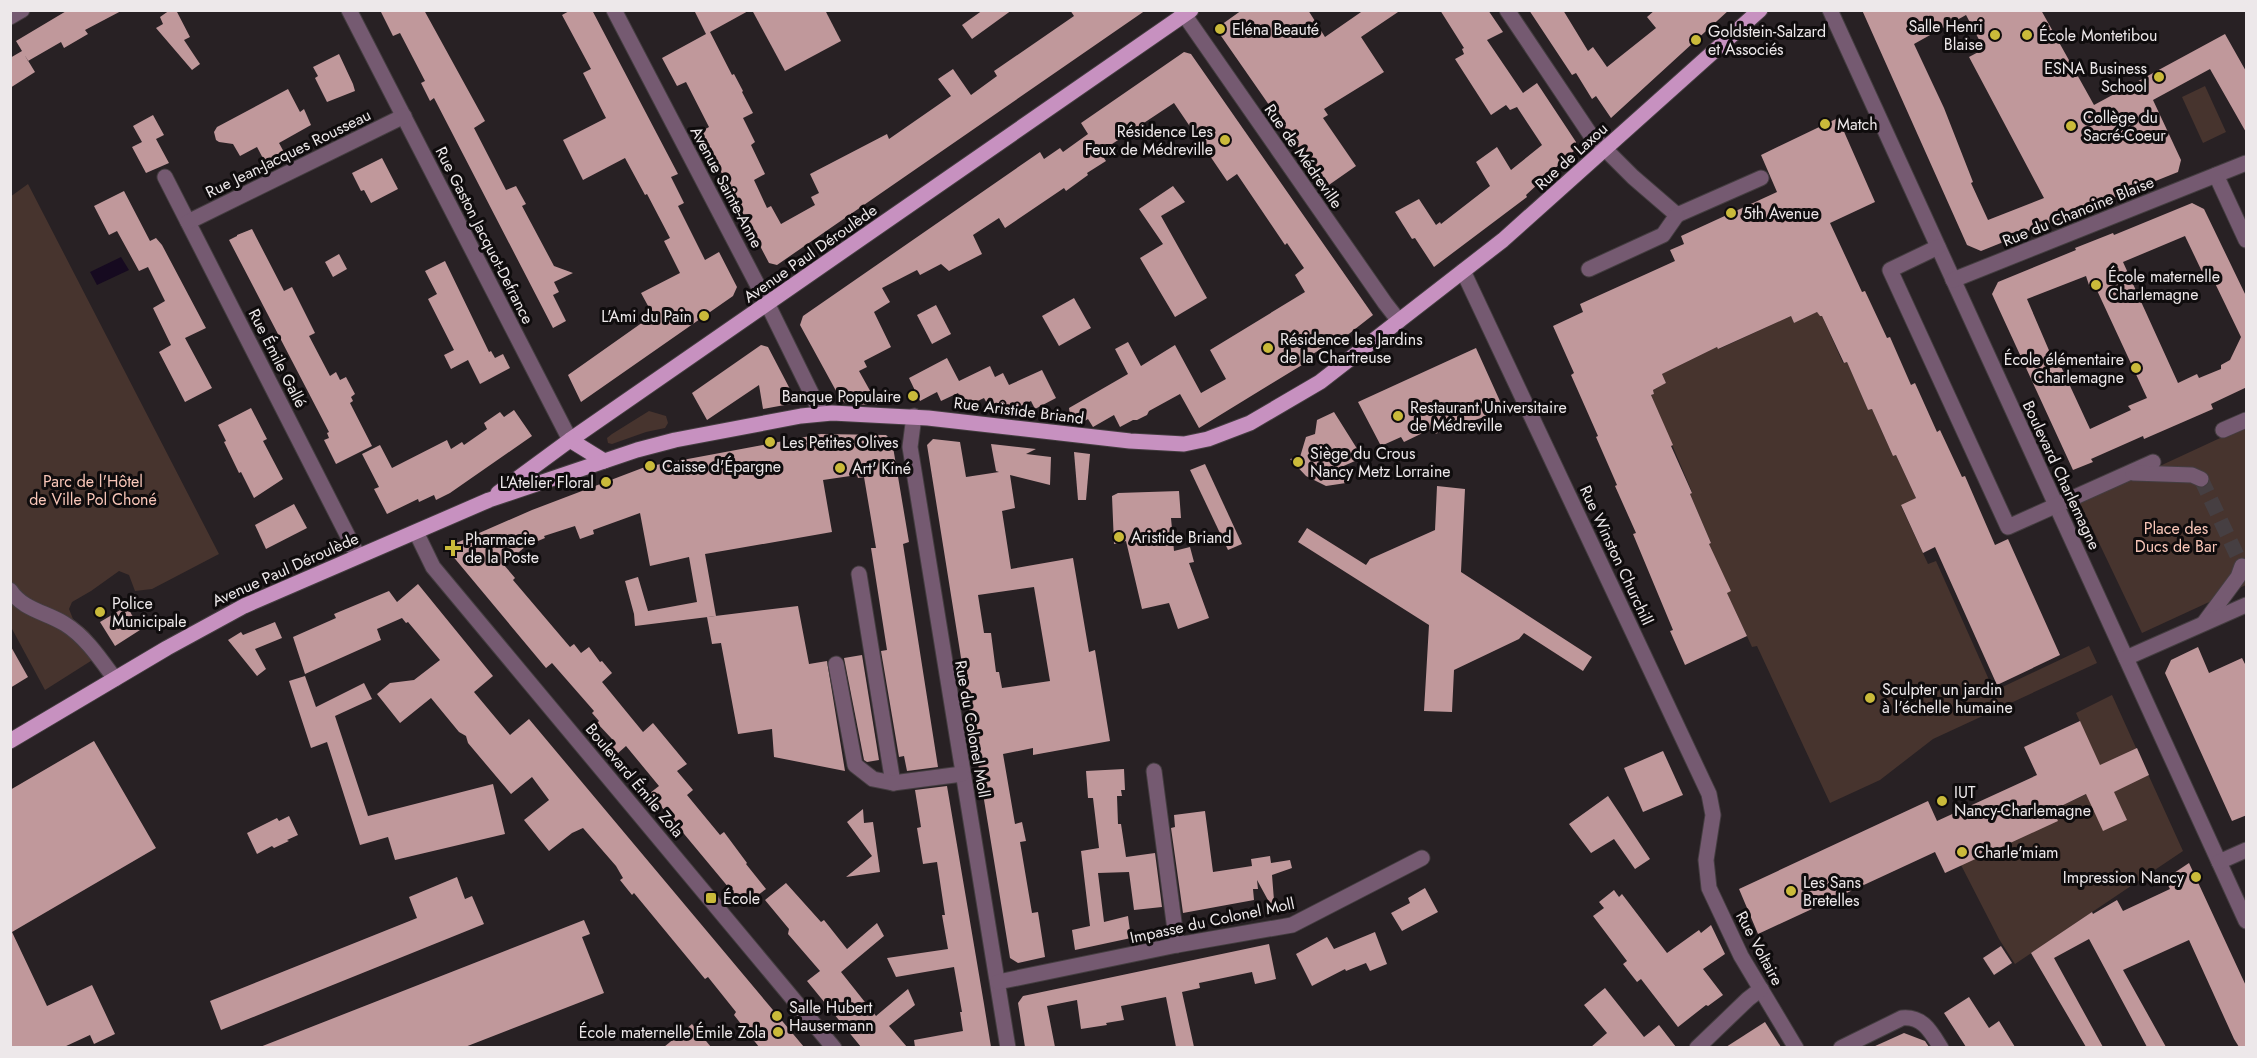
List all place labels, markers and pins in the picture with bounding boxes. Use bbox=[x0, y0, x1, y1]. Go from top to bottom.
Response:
place label: Salle Henri Blaise bbox=[1908, 15, 1983, 56]
place label: Eléna Beauté bbox=[1232, 18, 1319, 41]
place label: Goldstein-Salzard et Associés bbox=[1708, 20, 1826, 61]
marker: Eléna Beauté bbox=[1213, 22, 1227, 36]
place label: École Montetibou bbox=[2039, 24, 2157, 47]
marker: Salle Henri Blaise bbox=[1988, 28, 2002, 42]
marker: École Montetibou bbox=[2020, 28, 2034, 42]
marker: Goldstein-Salzard et Associés bbox=[1689, 33, 1703, 47]
place label: ESNA Business School bbox=[2044, 57, 2147, 98]
marker: ESNA Business School bbox=[2152, 70, 2166, 84]
place label: Collège du Sacré-Coeur bbox=[2083, 106, 2166, 147]
place label: Match bbox=[1837, 113, 1878, 136]
marker: Match bbox=[1818, 117, 1832, 131]
marker: Collège du Sacré-Coeur bbox=[2064, 119, 2078, 133]
place label: Résidence Les Feux de Médreville bbox=[1085, 120, 1213, 161]
marker: Résidence Les Feux de Médreville bbox=[1218, 133, 1232, 147]
place label: 5th Avenue bbox=[1743, 202, 1819, 225]
marker: 5th Avenue bbox=[1724, 206, 1738, 220]
place label: École maternelle Charlemagne bbox=[2108, 265, 2220, 306]
marker: École maternelle Charlemagne bbox=[2089, 278, 2103, 292]
place label: L'Ami du Pain bbox=[601, 305, 692, 328]
marker: L'Ami du Pain bbox=[697, 309, 711, 323]
place label: Résidence les Jardins de la Chartreuse bbox=[1280, 328, 1423, 369]
marker: Résidence les Jardins de la Chartreuse bbox=[1261, 341, 1275, 355]
place label: École élémentaire Charlemagne bbox=[2004, 348, 2124, 389]
marker: École élémentaire Charlemagne bbox=[2129, 361, 2143, 375]
place label: Banque Populaire bbox=[782, 385, 901, 408]
marker: Banque Populaire bbox=[906, 389, 920, 403]
place label: Restaurant Universitaire de Médreville bbox=[1410, 396, 1567, 437]
marker: Restaurant Universitaire de Médreville bbox=[1391, 409, 1405, 423]
place label: Les Petites Olives bbox=[782, 431, 899, 454]
marker: Les Petites Olives bbox=[763, 435, 777, 449]
place label: Siège du Crous Nancy Metz Lorraine bbox=[1310, 442, 1451, 483]
place label: Caisse d'Épargne bbox=[662, 455, 781, 478]
marker: Siège du Crous Nancy Metz Lorraine bbox=[1291, 455, 1305, 469]
place label: Art' Kiné bbox=[852, 457, 911, 480]
marker: Caisse d'Épargne bbox=[643, 459, 657, 473]
marker: Art' Kiné bbox=[833, 461, 847, 475]
place label: L'Atelier Floral bbox=[500, 471, 594, 494]
marker: L'Atelier Floral bbox=[599, 475, 613, 489]
place label: Aristide Briand bbox=[1131, 526, 1232, 549]
place label: Pharmacie de la Poste bbox=[465, 528, 539, 569]
marker: Aristide Briand bbox=[1112, 530, 1126, 544]
marker: Pharmacie de la Poste bbox=[446, 541, 460, 555]
place label: Police Municipale bbox=[112, 592, 186, 633]
marker: Police Municipale bbox=[93, 605, 107, 619]
place label: Sculpter un jardin à l'échelle humaine bbox=[1882, 678, 2013, 719]
marker: Sculpter un jardin à l'échelle humaine bbox=[1863, 691, 1877, 705]
place label: IUT Nancy-Charlemagne bbox=[1954, 781, 2091, 822]
marker: IUT Nancy-Charlemagne bbox=[1935, 794, 1949, 808]
place label: Charle'miam bbox=[1974, 841, 2059, 864]
marker: Charle'miam bbox=[1955, 845, 1969, 859]
place label: Impression Nancy bbox=[2063, 866, 2185, 889]
marker: Impression Nancy bbox=[2189, 870, 2203, 884]
place label: Les Sans Bretelles bbox=[1803, 871, 1861, 912]
marker: Les Sans Bretelles bbox=[1784, 884, 1798, 898]
place label: École bbox=[723, 887, 760, 910]
marker: École bbox=[704, 891, 718, 905]
place label: Salle Hubert Hausermann bbox=[789, 996, 874, 1037]
marker: Salle Hubert Hausermann bbox=[770, 1009, 784, 1023]
place label: École maternelle Émile Zola bbox=[579, 1021, 766, 1044]
marker: École maternelle Émile Zola bbox=[771, 1025, 785, 1039]

